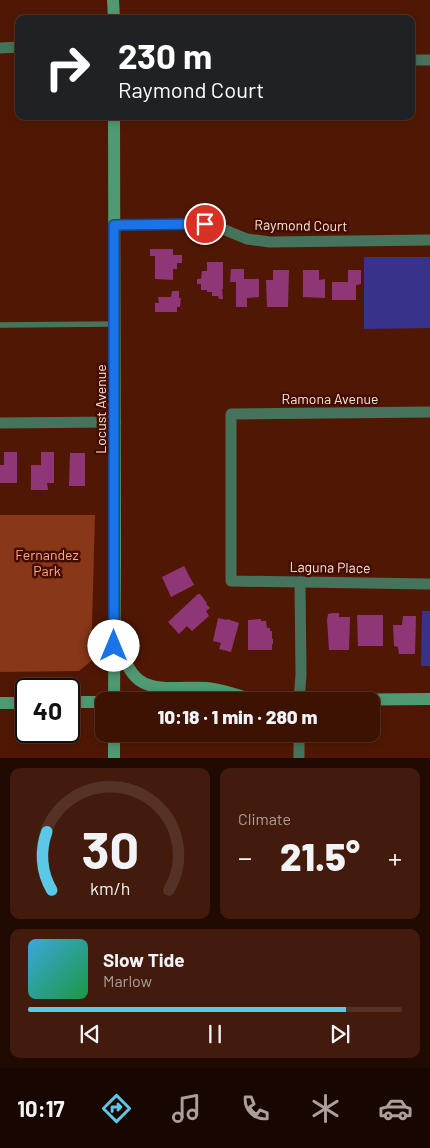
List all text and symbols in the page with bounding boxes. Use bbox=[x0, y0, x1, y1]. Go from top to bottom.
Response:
text: 230 m bbox=[118, 34, 212, 76]
icon: right bbox=[35, 35, 100, 100]
text: Raymond Court bbox=[118, 76, 264, 102]
pin bbox=[184, 203, 226, 245]
icon: arrive bbox=[191, 210, 219, 238]
street label: Raymond Court bbox=[254, 216, 348, 234]
street label: Locust Avenue bbox=[92, 364, 109, 454]
street label: Ramona Avenue bbox=[282, 390, 378, 407]
park label: Fernandez Park bbox=[15, 546, 79, 579]
street label: Laguna Place bbox=[289, 558, 371, 576]
position arrow bbox=[87, 619, 139, 671]
speed limit sign: 40 bbox=[15, 678, 80, 743]
text: 10:18 · 1 min · 280 m bbox=[158, 705, 317, 728]
text: Climate bbox=[238, 809, 291, 828]
text: 30 bbox=[81, 817, 139, 879]
text: 21.5° bbox=[280, 833, 360, 879]
text: − bbox=[238, 840, 252, 874]
text: + bbox=[388, 840, 402, 874]
text: km/h bbox=[90, 877, 130, 899]
text: Slow Tide bbox=[103, 948, 185, 971]
text: Marlow bbox=[103, 971, 152, 990]
icon: previous bbox=[76, 1020, 104, 1048]
icon: pause bbox=[201, 1020, 229, 1048]
icon: next bbox=[326, 1020, 354, 1048]
icon: directions bbox=[99, 1091, 134, 1126]
icon: music bbox=[169, 1091, 204, 1126]
icon: phone bbox=[238, 1091, 273, 1126]
icon: climate bbox=[308, 1091, 343, 1126]
icon: car bbox=[378, 1091, 413, 1126]
text: 10:17 bbox=[17, 1095, 64, 1121]

